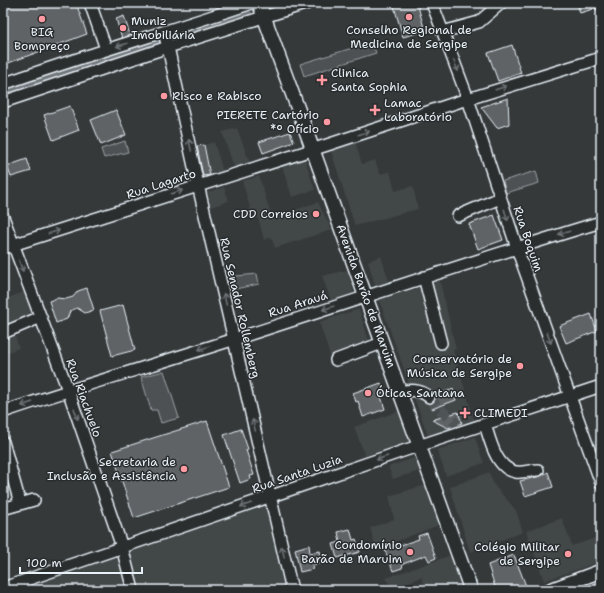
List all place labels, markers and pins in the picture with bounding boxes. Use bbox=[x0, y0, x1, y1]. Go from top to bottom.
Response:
marker: Conselho Regional de Medicina de Sergipe bbox=[404, 12, 414, 22]
place label: Muniz Imobiliária bbox=[131, 13, 196, 43]
marker: BIG Bompreço bbox=[37, 14, 47, 24]
place label: Conselho Regional de Medicina de Sergipe bbox=[346, 22, 472, 52]
marker: Muniz Imobiliária bbox=[118, 23, 128, 33]
place label: BIG Bompreço bbox=[14, 24, 70, 54]
place label: Clinica Santa Sophia bbox=[331, 65, 408, 95]
marker: Clinica Santa Sophia bbox=[316, 74, 328, 86]
place label: Risco e Rabisco bbox=[172, 88, 262, 104]
marker: Risco e Rabisco bbox=[159, 91, 169, 101]
place label: Lamac Laboratório bbox=[384, 95, 452, 125]
marker: Lamac Laboratório bbox=[369, 104, 381, 116]
place label: PIERETE Cartório *º Ofício bbox=[217, 107, 319, 137]
marker: PIERETE Cartório *º Ofício bbox=[322, 117, 332, 127]
place label: CDD Correios bbox=[233, 206, 308, 222]
marker: CDD Correios bbox=[311, 209, 321, 219]
place label: Conservatório de Música de Sergipe bbox=[407, 351, 512, 381]
marker: Conservatório de Música de Sergipe bbox=[515, 361, 525, 371]
place label: Óticas Santana bbox=[376, 385, 465, 401]
marker: Óticas Santana bbox=[363, 388, 373, 398]
place label: CLIMEDI bbox=[474, 405, 528, 421]
marker: CLIMEDI bbox=[459, 407, 471, 419]
place label: Secretaria de Inclusão e Assistência bbox=[47, 454, 177, 484]
marker: Secretaria de Inclusão e Assistência bbox=[179, 464, 189, 474]
place label: Condomínio Barão de Maruim bbox=[301, 537, 402, 567]
place label: Colégio Militar de Sergipe bbox=[474, 539, 560, 569]
marker: Condomínio Barão de Maruim bbox=[405, 547, 415, 557]
marker: Colégio Militar de Sergipe bbox=[563, 549, 573, 559]

